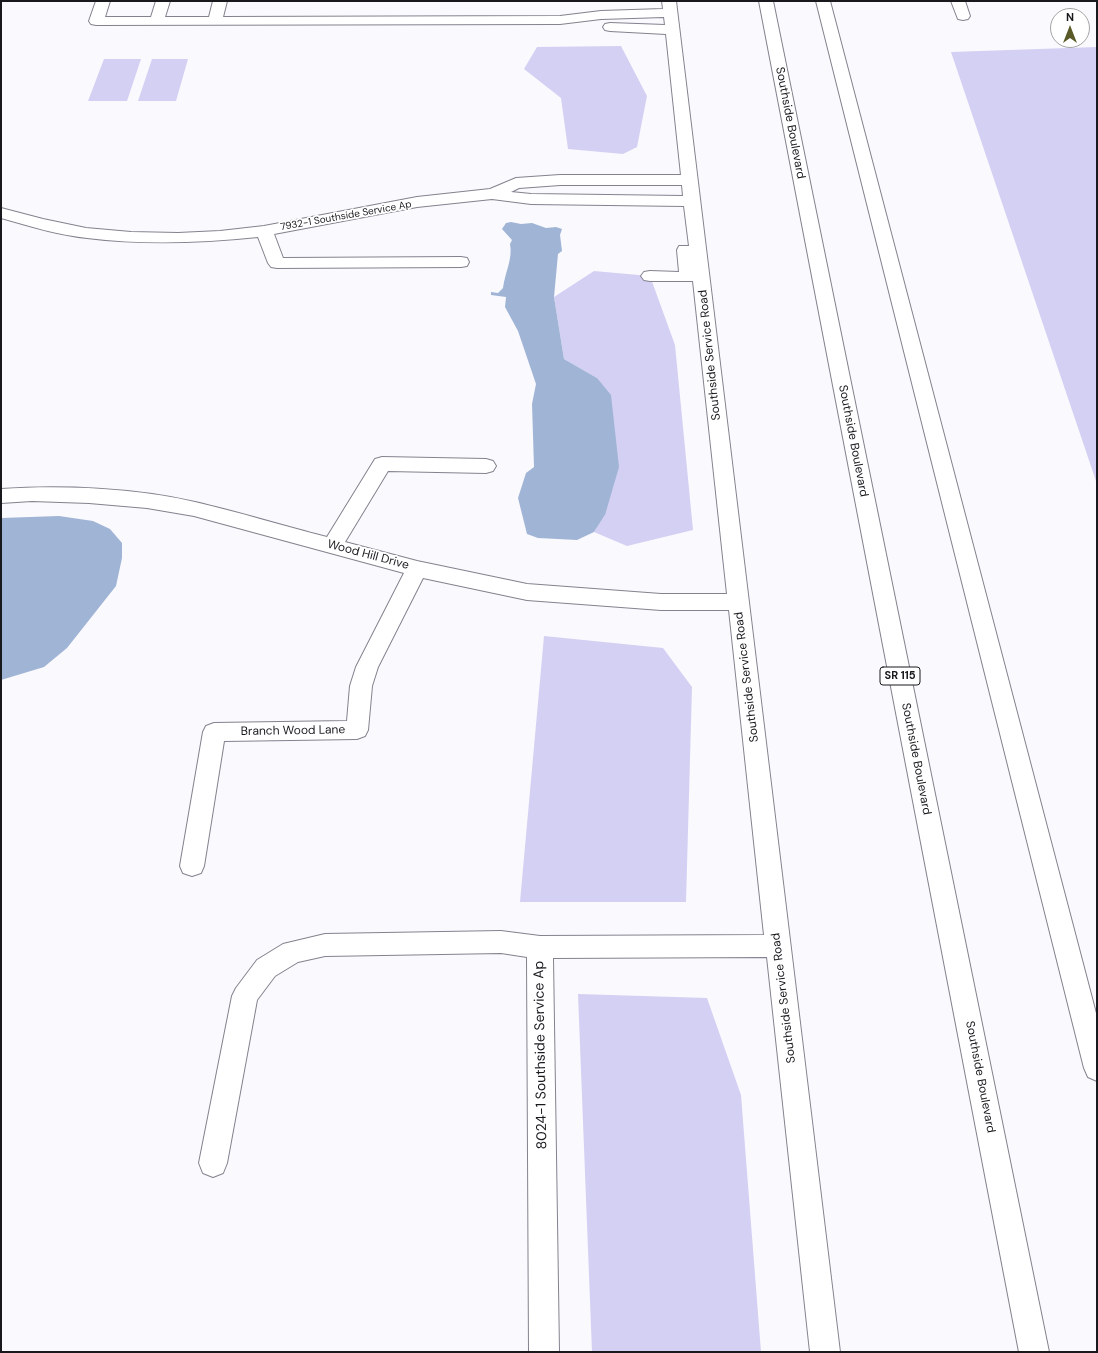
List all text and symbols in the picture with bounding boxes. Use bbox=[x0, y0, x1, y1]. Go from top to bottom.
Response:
north arrow bbox=[1050, 8, 1090, 48]
text: N bbox=[1066, 10, 1074, 24]
street label: Southside Boulevard bbox=[772, 66, 808, 180]
street label: 7932-1 Southside Service Ap bbox=[279, 199, 413, 233]
street label: Southside Service Road bbox=[696, 289, 724, 421]
street label: Southside Boulevard bbox=[835, 384, 871, 498]
street label: Wood Hill Drive bbox=[326, 537, 410, 573]
street label: Southside Service Road bbox=[732, 611, 762, 743]
road number: SR 115 bbox=[880, 667, 920, 685]
street label: Southside Boulevard bbox=[898, 702, 934, 816]
street label: Branch Wood Lane bbox=[241, 723, 345, 739]
street label: Southside Service Road bbox=[769, 932, 799, 1064]
street label: 8024-1 Southside Service Ap bbox=[531, 961, 551, 1149]
street label: Southside Boulevard bbox=[962, 1020, 998, 1134]

